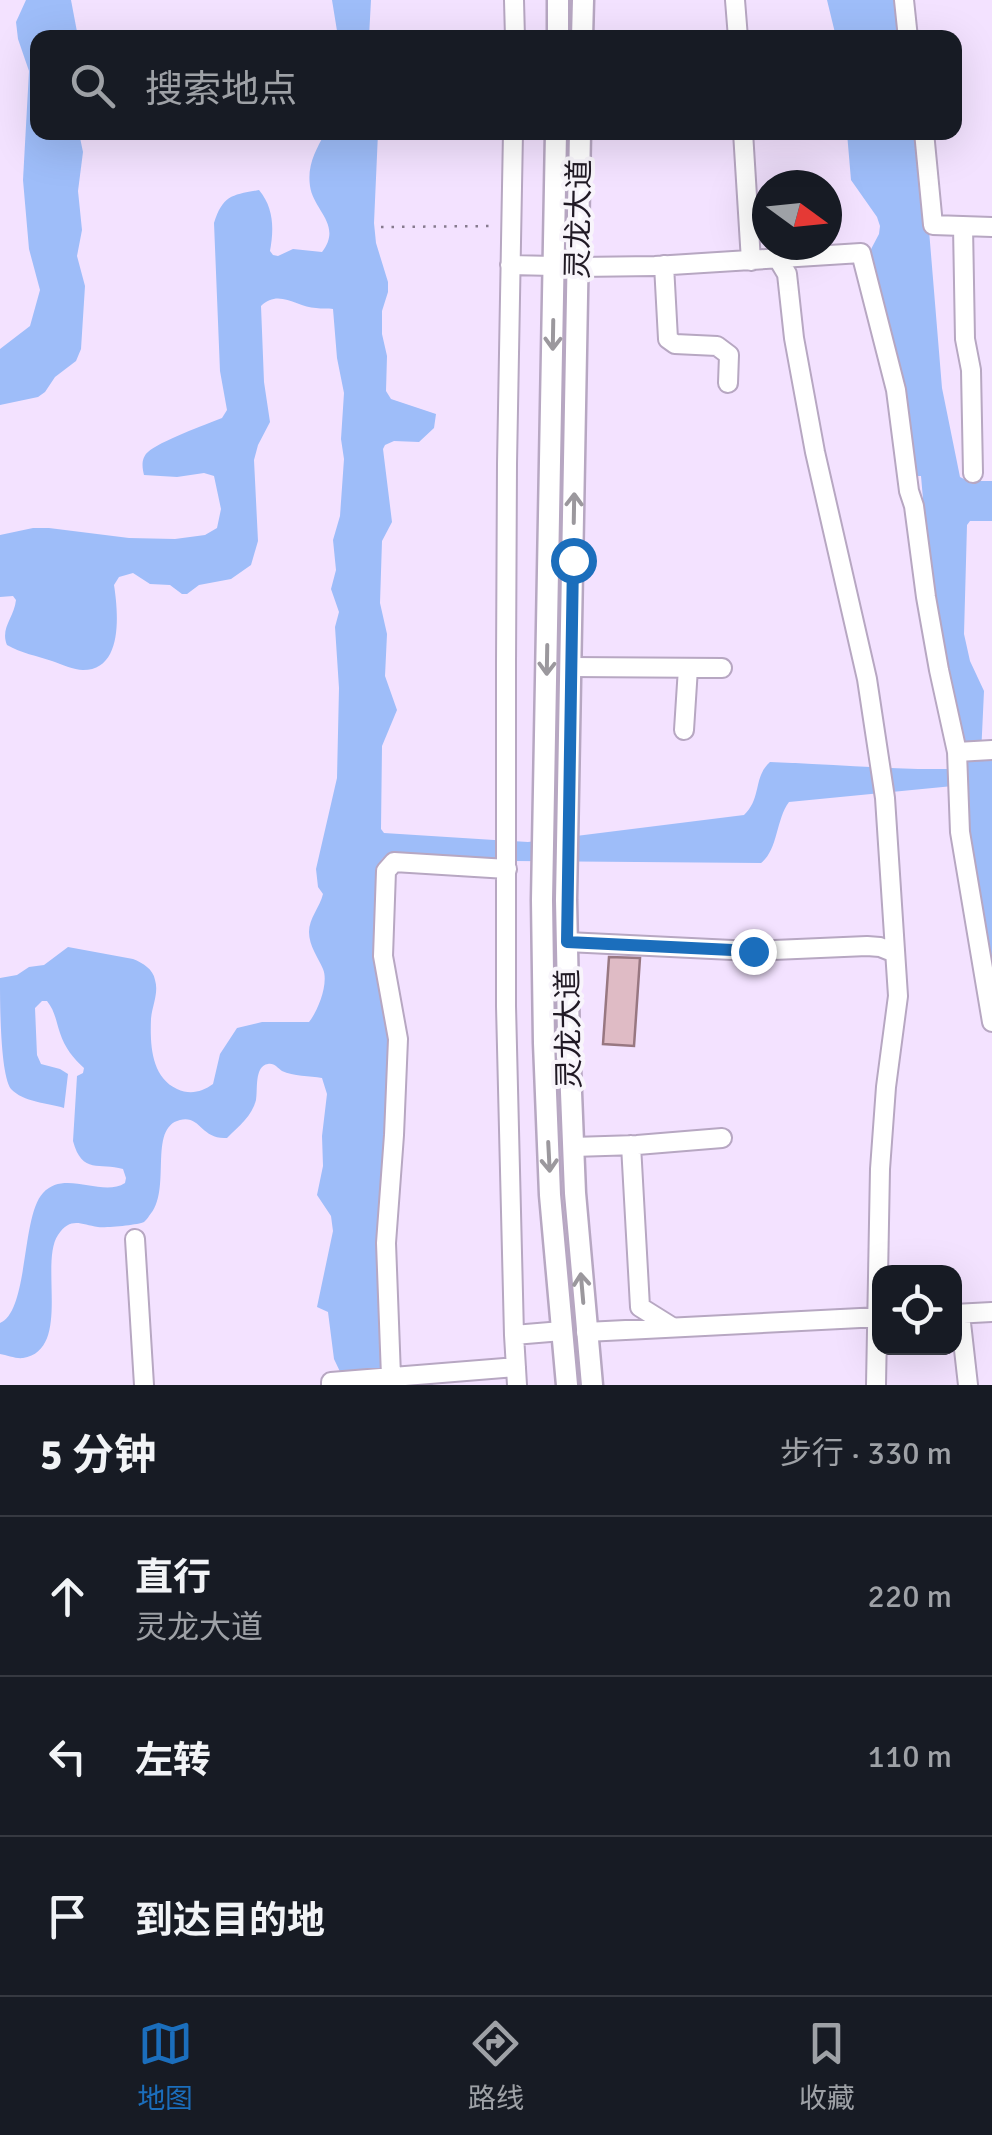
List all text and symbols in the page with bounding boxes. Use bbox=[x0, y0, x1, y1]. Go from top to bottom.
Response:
search box bbox=[30, 30, 962, 140]
icon: search bbox=[65, 58, 120, 113]
text: 搜索地点 bbox=[145, 66, 297, 113]
street label: 灵龙大道 bbox=[559, 159, 599, 279]
north arrow bbox=[752, 170, 842, 260]
one-way arrow bbox=[543, 318, 562, 350]
one-way arrow bbox=[564, 493, 583, 525]
route start bbox=[551, 538, 597, 584]
one-way arrow bbox=[537, 643, 556, 675]
route end bbox=[731, 929, 777, 975]
street label: 灵龙大道 bbox=[549, 969, 589, 1089]
one-way arrow bbox=[539, 1140, 558, 1172]
map controls bbox=[872, 1265, 962, 1355]
button: locate bbox=[872, 1265, 962, 1355]
one-way arrow bbox=[572, 1272, 591, 1305]
text: 5 分钟 bbox=[40, 1430, 156, 1481]
text: 步行 · 330 m bbox=[780, 1434, 952, 1473]
text: 直行 bbox=[135, 1554, 211, 1601]
icon: ahead bbox=[40, 1569, 95, 1624]
text: 220 m bbox=[868, 1577, 952, 1616]
text: 灵龙大道 bbox=[135, 1608, 263, 1647]
icon: left bbox=[40, 1729, 95, 1784]
text: 左转 bbox=[135, 1737, 211, 1784]
text: 110 m bbox=[868, 1737, 952, 1776]
icon: arrive bbox=[40, 1889, 95, 1944]
text: 到达目的地 bbox=[135, 1897, 325, 1944]
tab: 地图 bbox=[137, 2016, 193, 2116]
tab: 路线 bbox=[468, 2016, 524, 2116]
tab: 收藏 bbox=[799, 2016, 855, 2116]

